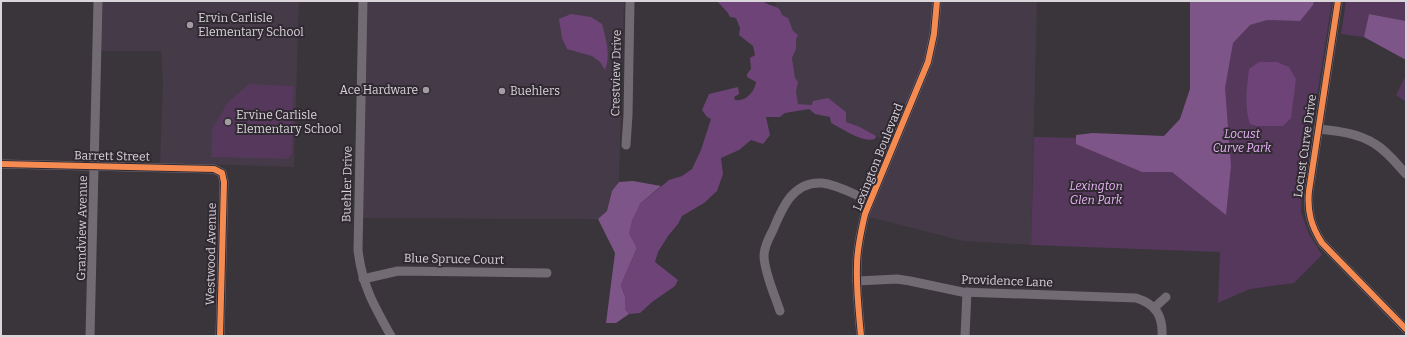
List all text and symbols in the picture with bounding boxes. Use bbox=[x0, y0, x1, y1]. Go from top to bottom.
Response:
place label: Ervin Carlisle Elementary School bbox=[198, 11, 304, 39]
marker: Ervin Carlisle Elementary School bbox=[185, 20, 195, 30]
street label: Crestview Drive bbox=[608, 30, 624, 116]
place label: Ace Hardware bbox=[339, 83, 418, 97]
place label: Buehlers bbox=[510, 84, 560, 98]
marker: Ace Hardware bbox=[421, 85, 431, 95]
marker: Buehlers bbox=[497, 86, 507, 96]
street label: Locust Curve Drive bbox=[1291, 93, 1319, 199]
street label: Lexington Boulevard bbox=[850, 101, 906, 213]
place label: Ervine Carlisle Elementary School bbox=[236, 108, 342, 136]
marker: Ervine Carlisle Elementary School bbox=[223, 117, 233, 127]
park label: Locust Curve Park bbox=[1213, 127, 1272, 155]
street label: Buehler Drive bbox=[339, 146, 355, 222]
street label: Barrett Street bbox=[74, 148, 151, 164]
street label: Grandview Avenue bbox=[74, 175, 90, 281]
park label: Lexington Glen Park bbox=[1069, 179, 1123, 207]
street label: Westwood Avenue bbox=[203, 202, 219, 306]
street label: Blue Spruce Court bbox=[404, 251, 505, 267]
street label: Providence Lane bbox=[961, 272, 1053, 290]

